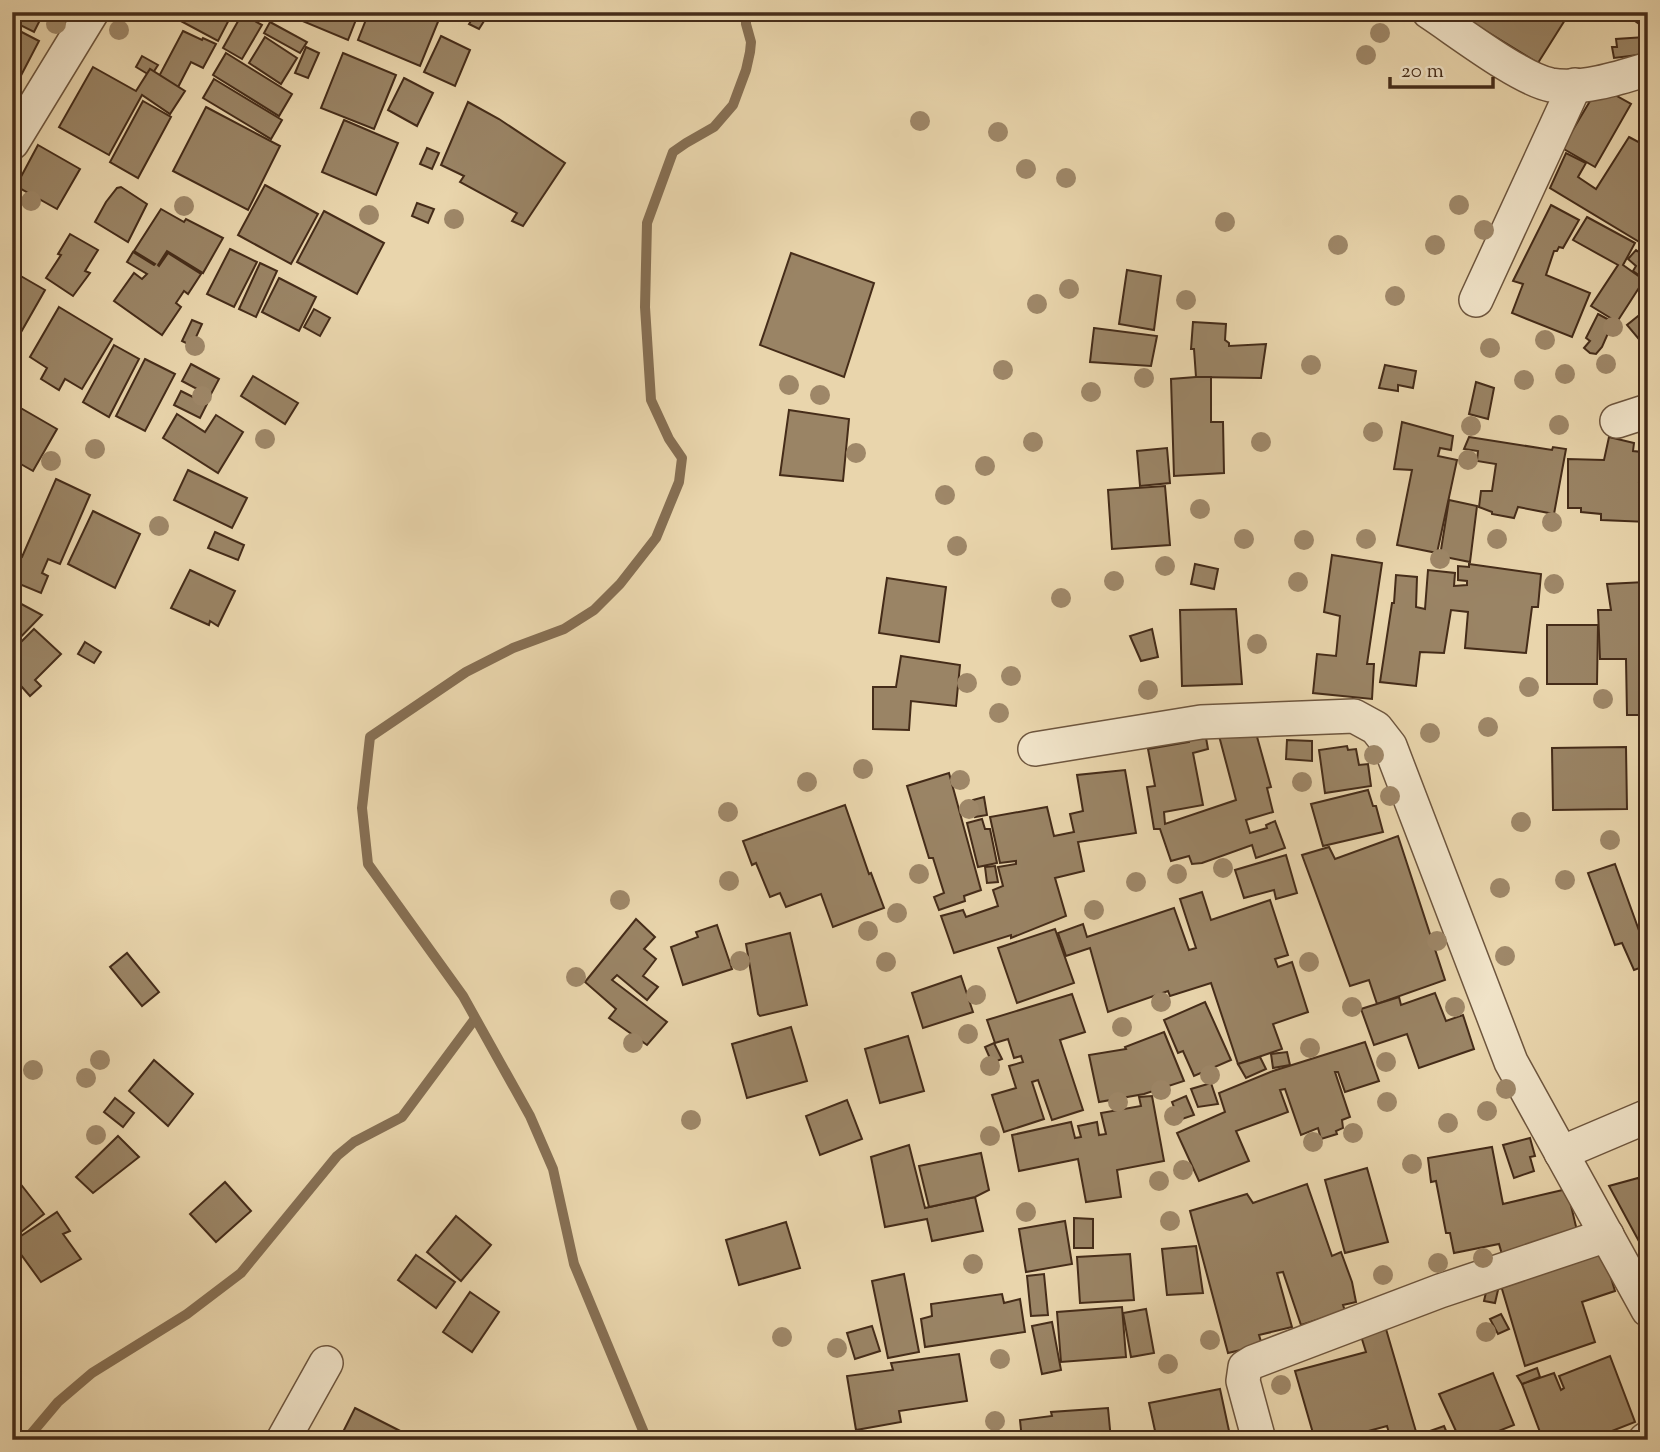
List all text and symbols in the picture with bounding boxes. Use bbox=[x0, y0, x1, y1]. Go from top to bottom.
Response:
scale bar bbox=[1390, 46, 1494, 90]
text: 20 m bbox=[1401, 57, 1444, 87]

